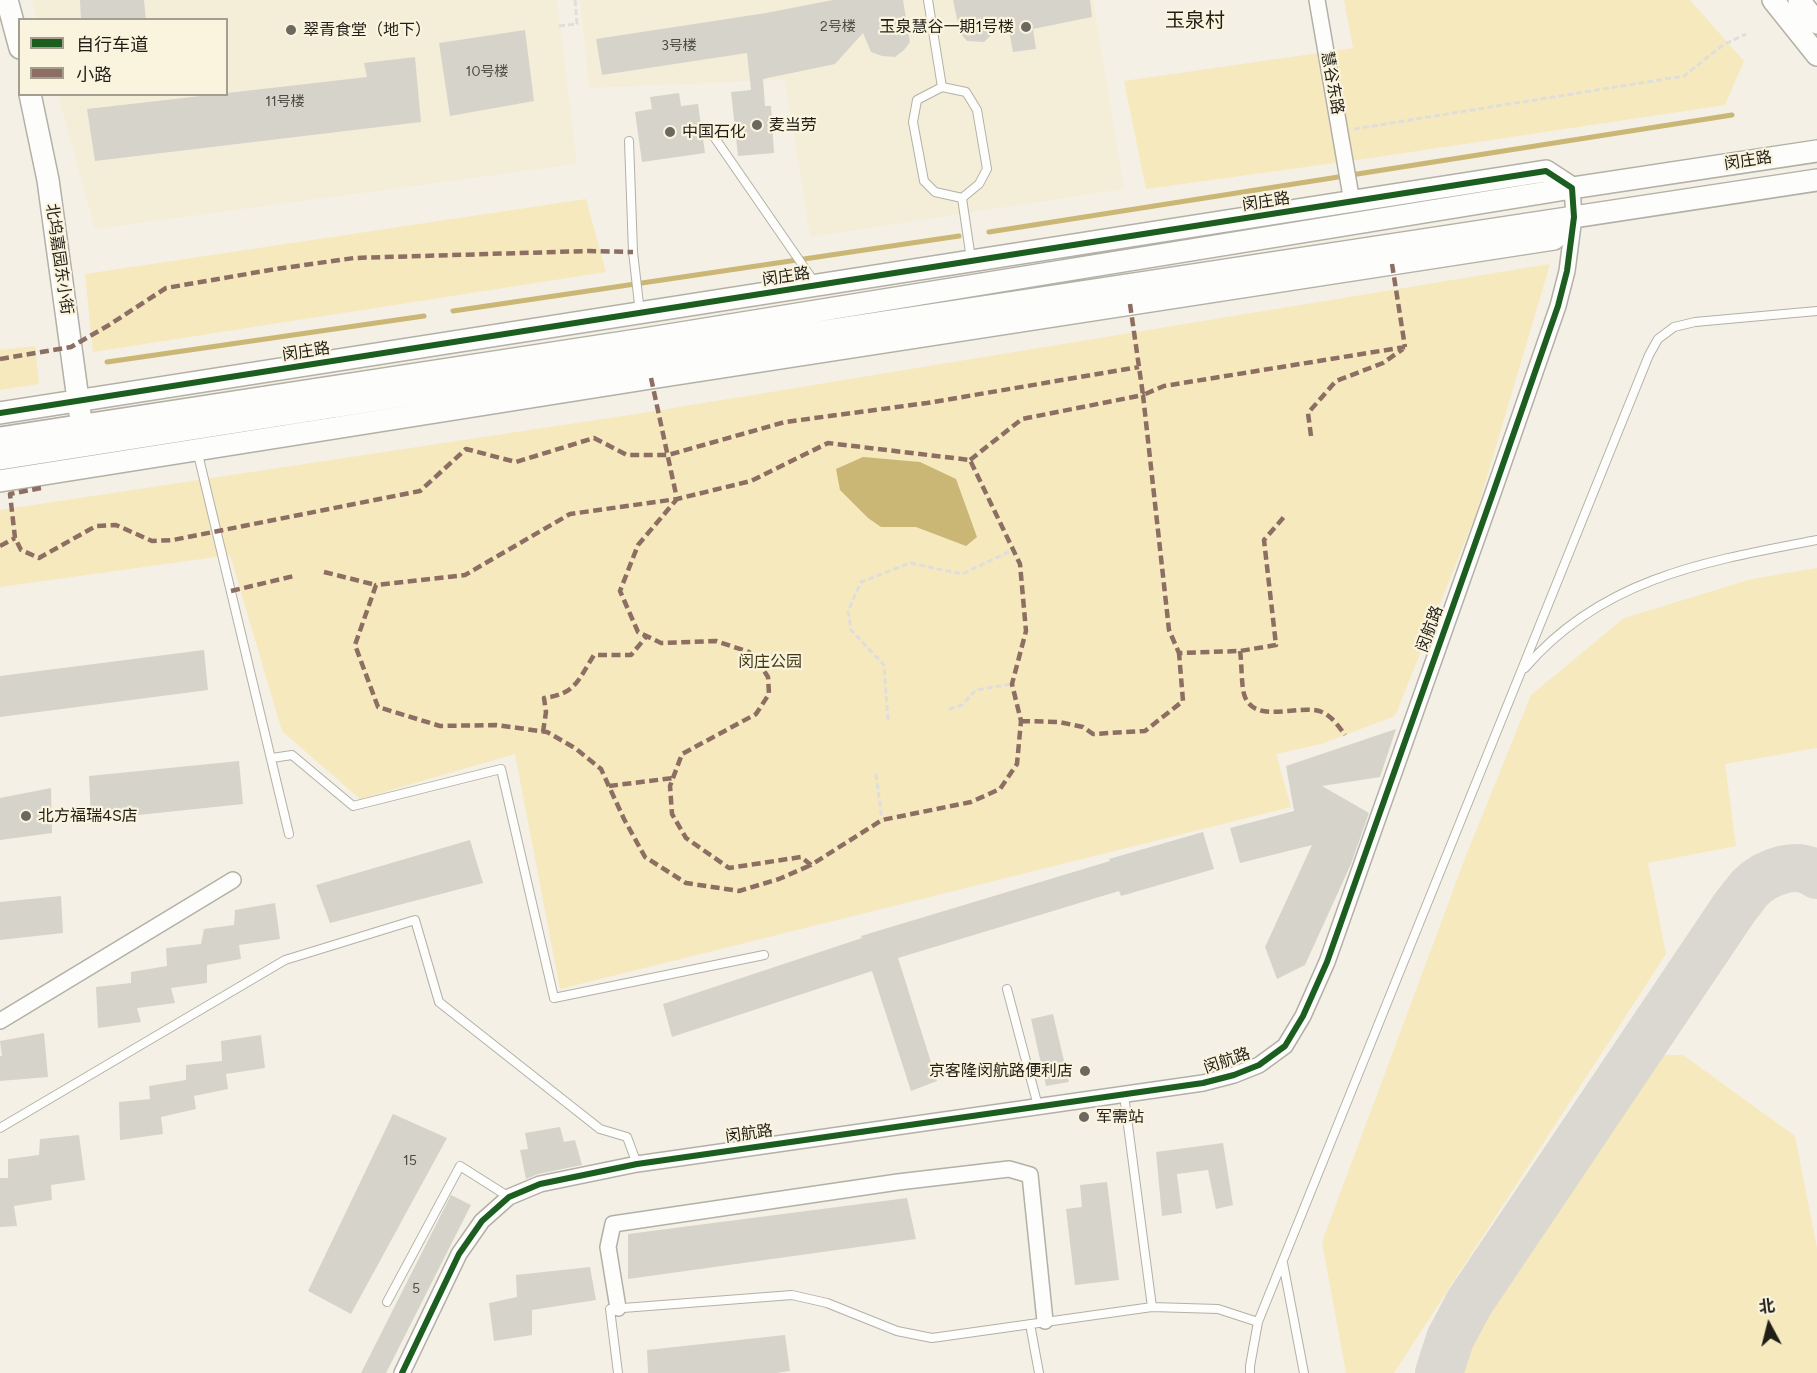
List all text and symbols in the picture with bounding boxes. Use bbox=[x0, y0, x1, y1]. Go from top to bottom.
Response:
district label: 玉泉村 bbox=[1165, 9, 1225, 33]
place label: 玉泉慧谷一期1号楼 bbox=[879, 17, 1014, 37]
legend bbox=[18, 18, 228, 96]
house number: 2号楼 bbox=[820, 19, 856, 35]
place label: 翠青食堂（地下） bbox=[303, 20, 431, 40]
marker: 玉泉慧谷一期1号楼 bbox=[1019, 20, 1033, 34]
marker: 翠青食堂（地下） bbox=[284, 23, 298, 37]
text: 自行车道 bbox=[76, 34, 148, 56]
house number: 3号楼 bbox=[661, 38, 697, 54]
street label: 慧谷东路 bbox=[1317, 50, 1347, 116]
text: 小路 bbox=[76, 64, 112, 86]
house number: 10号楼 bbox=[466, 64, 508, 80]
house number: 11号楼 bbox=[265, 94, 305, 110]
place label: 麦当劳 bbox=[769, 115, 817, 135]
marker: 麦当劳 bbox=[750, 118, 764, 132]
place label: 中国石化 bbox=[682, 122, 746, 142]
marker: 中国石化 bbox=[663, 125, 677, 139]
street label: 闵庄路 bbox=[1723, 148, 1773, 174]
street label: 闵庄路 bbox=[1241, 189, 1291, 215]
street label: 北坞嘉园东小街 bbox=[42, 202, 76, 316]
street label: 闵庄路 bbox=[761, 264, 811, 290]
street label: 闵庄路 bbox=[281, 339, 331, 365]
street label: 闵航路 bbox=[1413, 603, 1447, 655]
park label: 闵庄公园 bbox=[738, 652, 802, 672]
place label: 北方福瑞4S店 bbox=[38, 806, 138, 826]
marker: 北方福瑞4S店 bbox=[19, 809, 33, 823]
street label: 闵航路 bbox=[1201, 1044, 1253, 1078]
place label: 京客隆闵航路便利店 bbox=[929, 1061, 1073, 1081]
marker: 京客隆闵航路便利店 bbox=[1078, 1064, 1092, 1078]
place label: 军需站 bbox=[1096, 1107, 1144, 1127]
marker: 军需站 bbox=[1077, 1110, 1091, 1124]
street label: 闵航路 bbox=[724, 1121, 774, 1147]
house number: 15 bbox=[403, 1153, 417, 1169]
house number: 5 bbox=[412, 1281, 420, 1297]
north arrow bbox=[1739, 1295, 1799, 1355]
text: 北 bbox=[1758, 1296, 1776, 1317]

